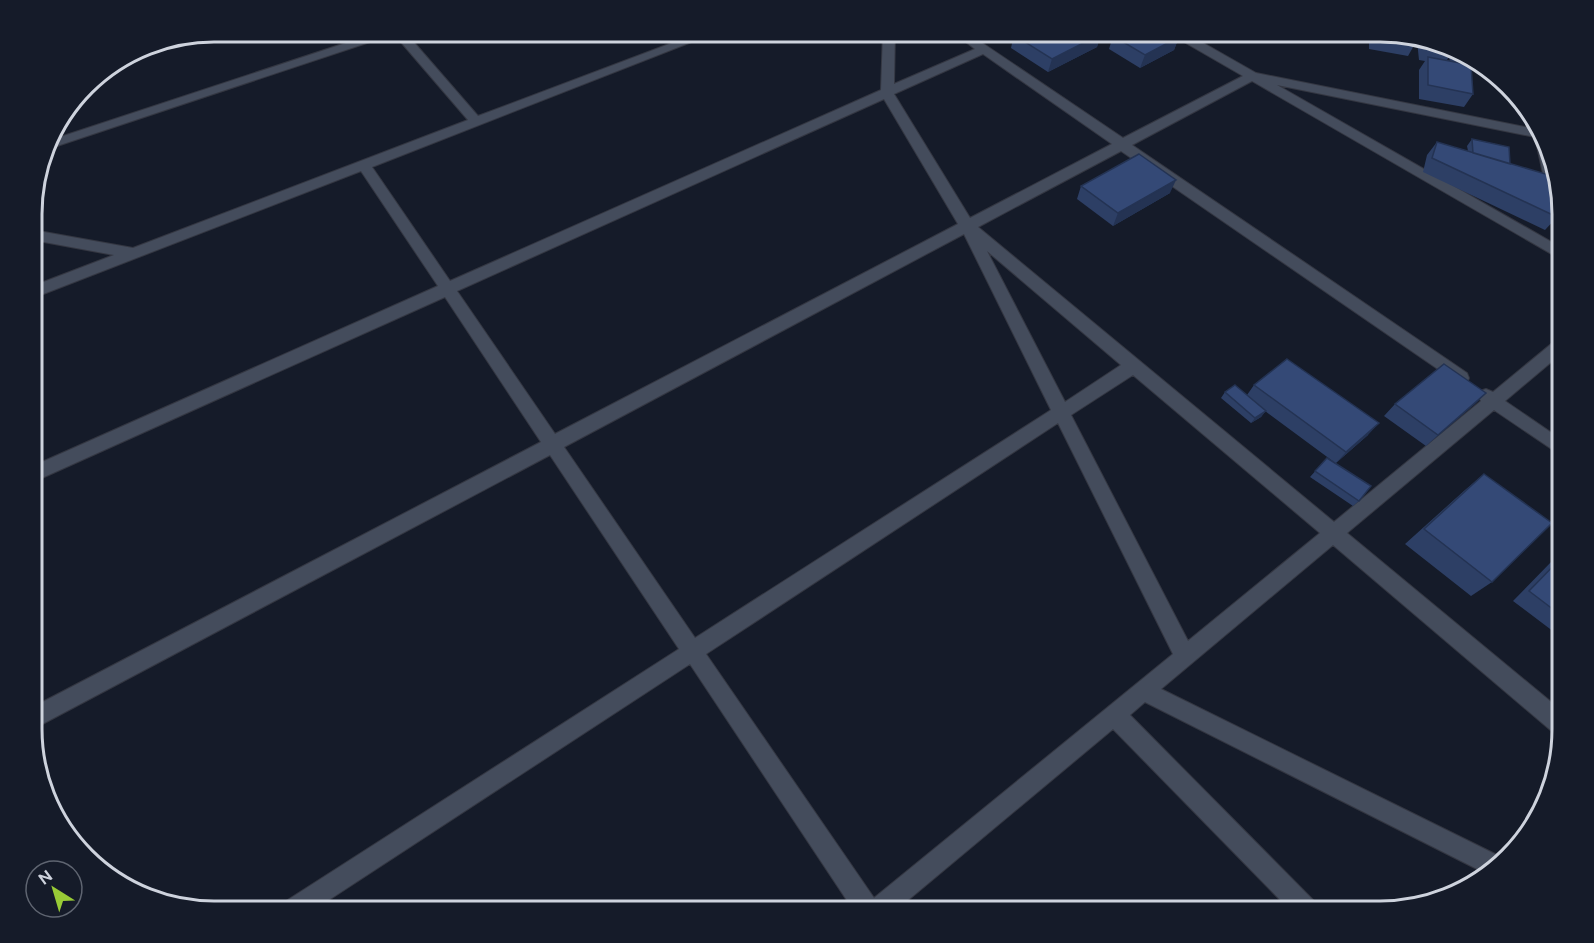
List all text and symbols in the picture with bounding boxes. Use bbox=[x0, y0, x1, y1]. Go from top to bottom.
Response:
north arrow bbox=[24, 859, 84, 919]
text: N bbox=[35, 866, 56, 889]

